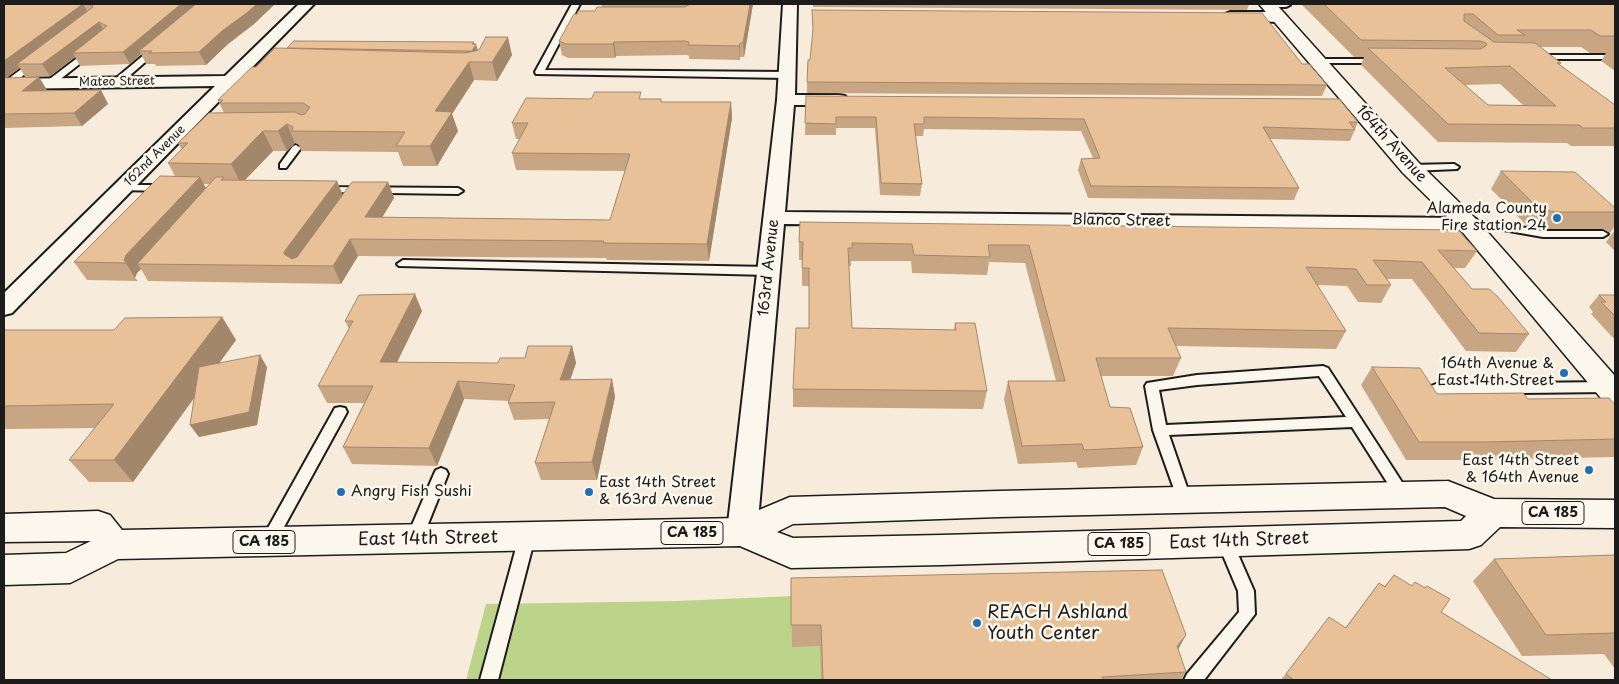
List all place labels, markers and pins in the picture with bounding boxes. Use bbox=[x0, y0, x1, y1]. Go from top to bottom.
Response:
place label: Alameda County Fire station 24 bbox=[1427, 200, 1547, 235]
marker: Alameda County Fire station 24 bbox=[1551, 212, 1563, 224]
place label: 164th Avenue & East 14th Street bbox=[1437, 355, 1554, 390]
marker: 164th Avenue & East 14th Street bbox=[1558, 367, 1570, 379]
place label: East 14th Street & 164th Avenue bbox=[1462, 452, 1579, 487]
marker: East 14th Street & 164th Avenue bbox=[1583, 464, 1595, 476]
place label: East 14th Street & 163rd Avenue bbox=[599, 474, 716, 509]
place label: Angry Fish Sushi bbox=[351, 483, 472, 501]
marker: Angry Fish Sushi bbox=[335, 486, 347, 498]
marker: East 14th Street & 163rd Avenue bbox=[583, 486, 595, 498]
place label: REACH Ashland Youth Center bbox=[987, 602, 1128, 644]
marker: REACH Ashland Youth Center bbox=[971, 617, 983, 629]

